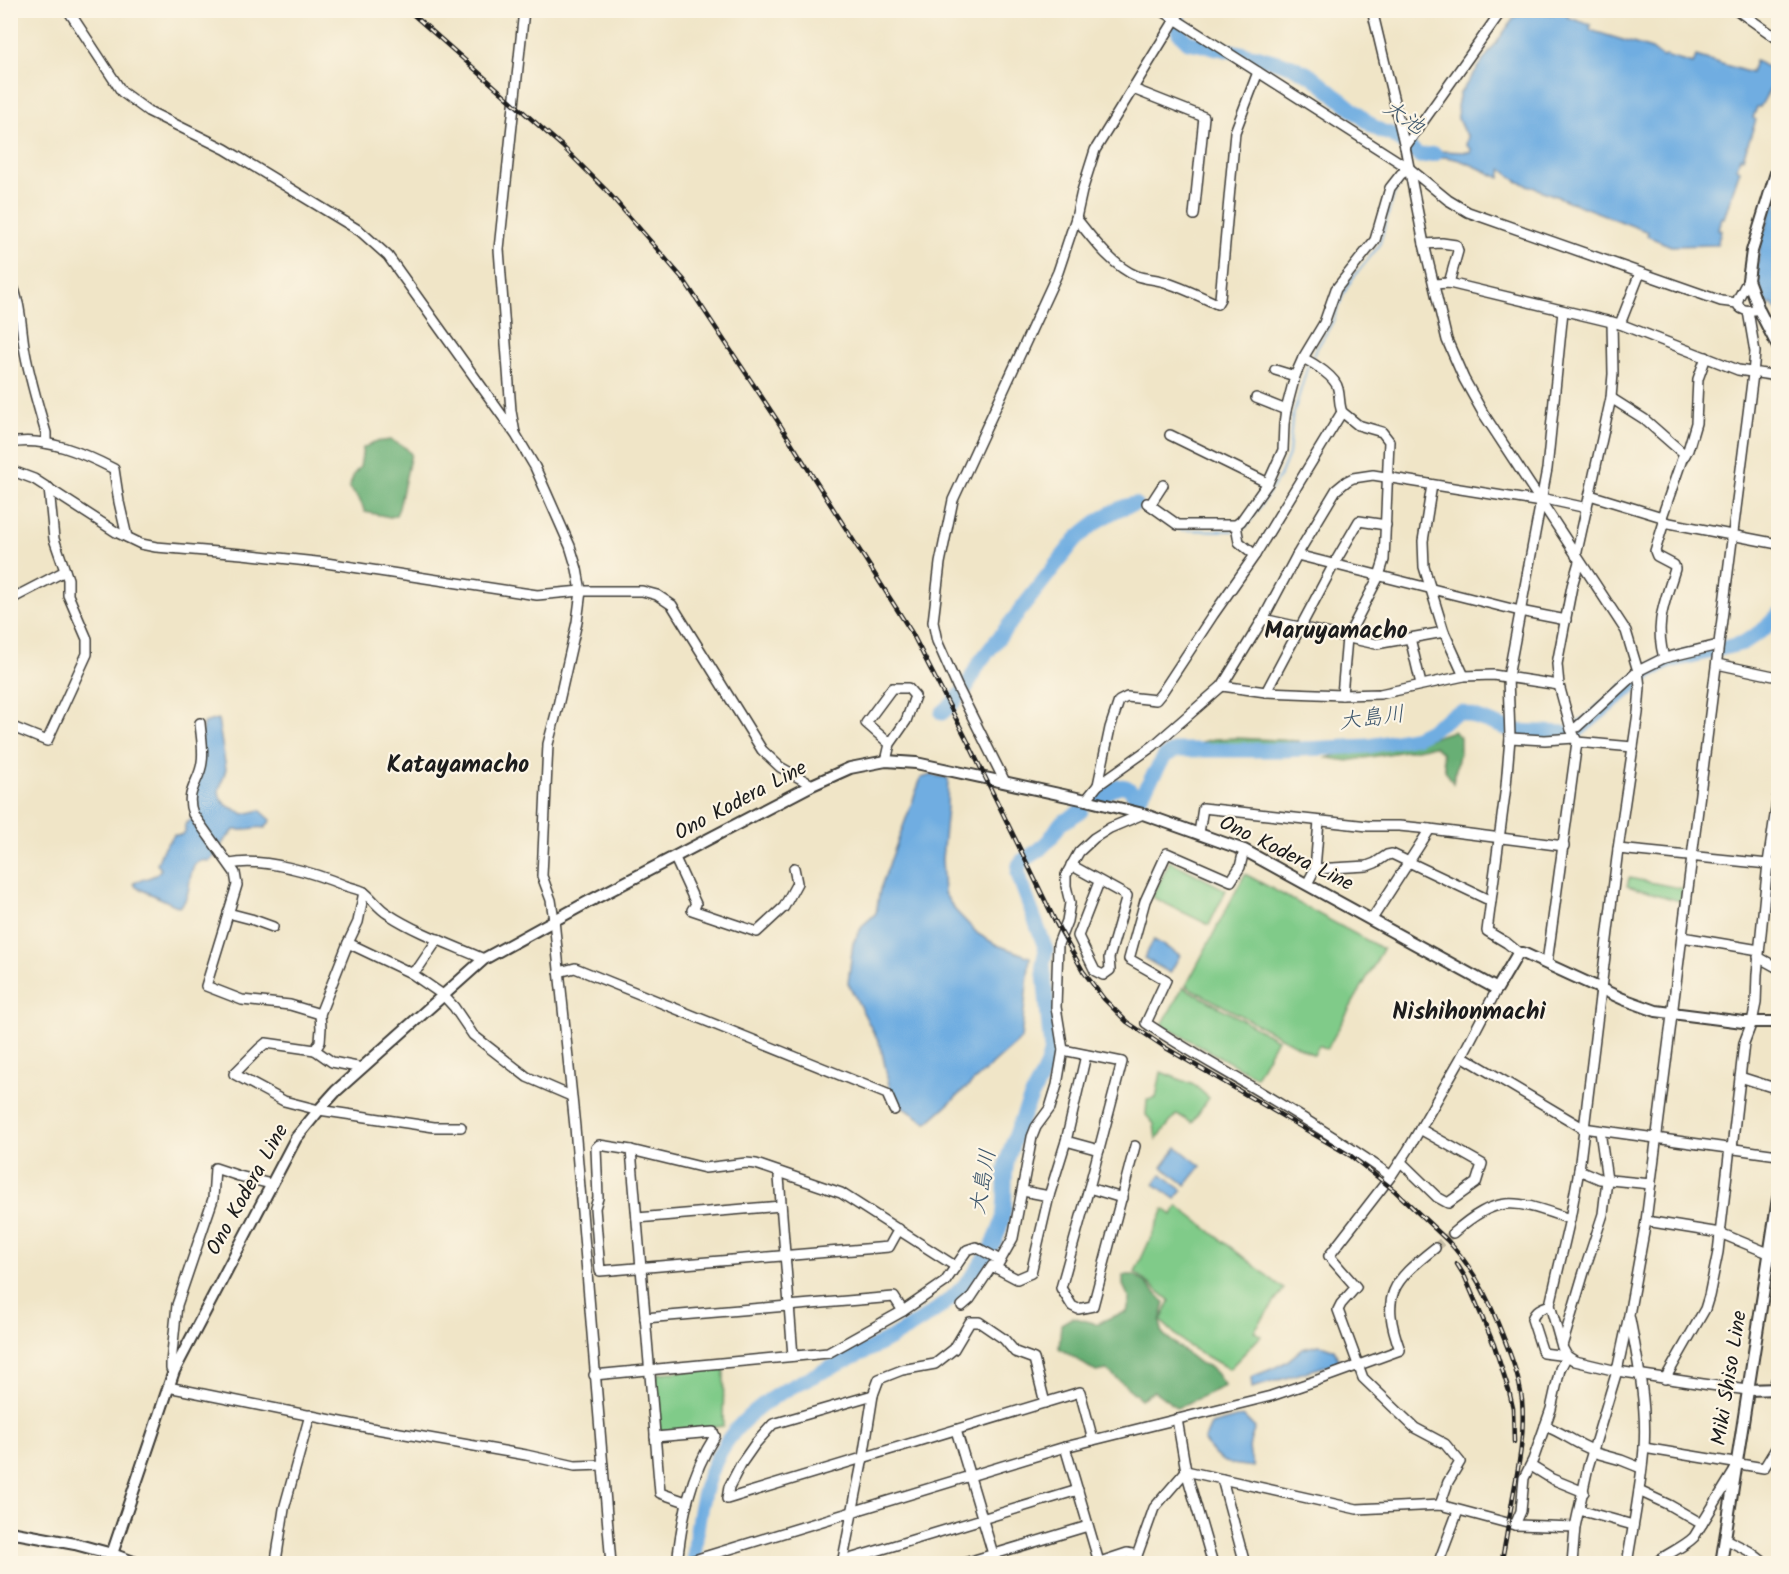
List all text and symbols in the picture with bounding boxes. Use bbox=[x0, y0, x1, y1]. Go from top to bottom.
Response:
water label: 大池 bbox=[1375, 91, 1432, 145]
district label: Maruyamacho bbox=[1264, 612, 1408, 651]
water label: 大島川 bbox=[1337, 698, 1407, 740]
district label: Katayamacho bbox=[387, 746, 529, 785]
street label: Ono Kodera Line bbox=[669, 752, 814, 850]
street label: Ono Kodera Line bbox=[1213, 807, 1359, 901]
district label: Nishihonmachi bbox=[1392, 993, 1546, 1032]
street label: Ono Kodera Line bbox=[198, 1118, 298, 1262]
water label: 大島川 bbox=[961, 1146, 1007, 1218]
street label: Miki Shiso Line bbox=[1703, 1308, 1757, 1448]

